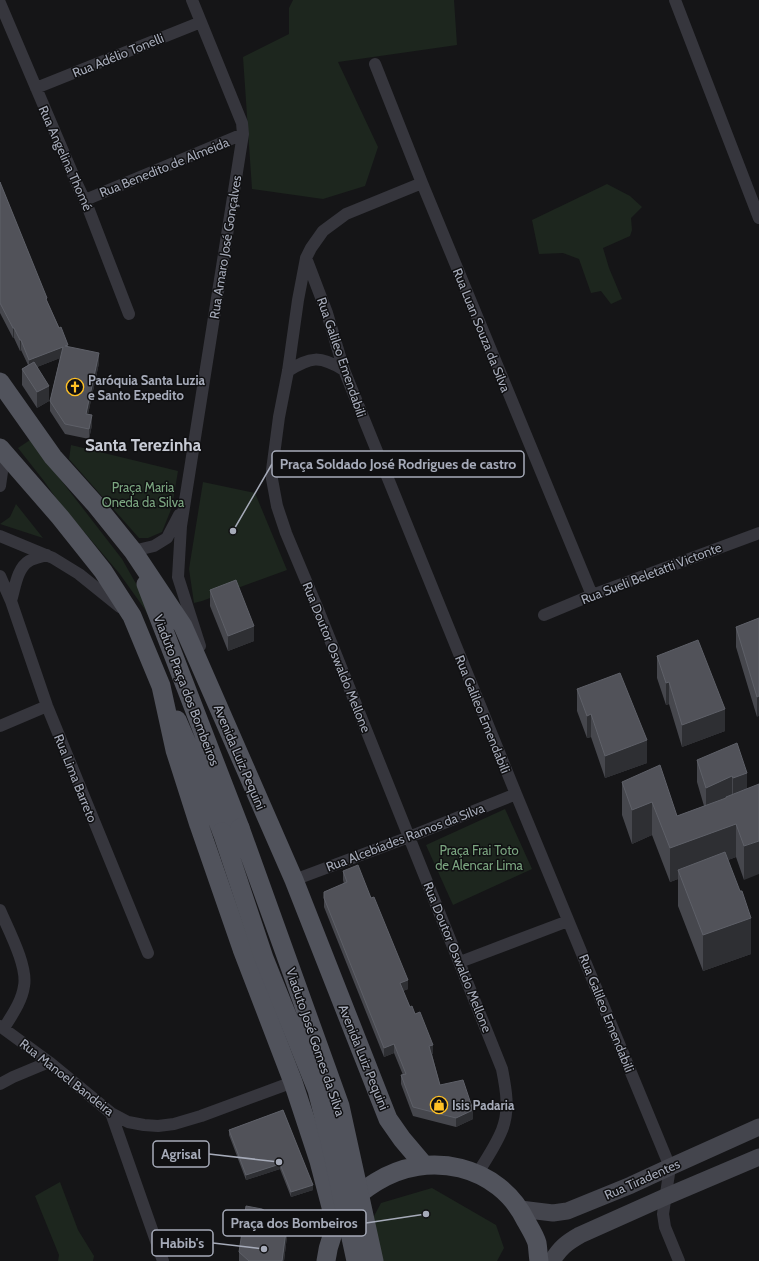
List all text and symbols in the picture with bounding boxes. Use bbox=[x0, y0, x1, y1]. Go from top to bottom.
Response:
street label: Rua Adélio Tonelli bbox=[70, 29, 166, 81]
street label: Rua Angelina Thomé bbox=[36, 103, 97, 213]
street label: Rua Benedito de Almeida bbox=[97, 133, 232, 200]
street label: Rua Amaro José Gonçalves bbox=[206, 173, 244, 320]
street label: Rua Luan Souza da Silva bbox=[450, 266, 514, 395]
street label: Rua Galileo Emendabili bbox=[314, 295, 370, 419]
place label: Paróquia Santa Luzia e Santo Expedito bbox=[88, 372, 206, 403]
church icon: Paróquia Santa Luzia e Santo Expedito bbox=[65, 377, 85, 397]
district label: Santa Terezinha bbox=[85, 435, 202, 455]
callout: Praça Soldado José Rodrigues de castro bbox=[272, 451, 524, 477]
text: Praça Soldado José Rodrigues de castro bbox=[280, 455, 516, 473]
park label: Praça Maria Oneda da Silva bbox=[102, 479, 185, 510]
street label: Rua Sueli Beletatti Victonte bbox=[578, 539, 724, 607]
street label: Rua Doutor Oswaldo Mellone bbox=[299, 579, 375, 735]
street label: Viaduto Praça dos Bombeiros bbox=[151, 612, 223, 768]
street label: Rua Galileo Emendabili bbox=[452, 653, 514, 775]
street label: Avenida Luiz Pequini bbox=[211, 702, 269, 812]
street label: Rua Lima Barreto bbox=[51, 732, 101, 824]
street label: Rua Alcebíades Ramos da Silva bbox=[323, 799, 487, 875]
park label: Praça Frai Toto de Alencar Lima bbox=[435, 842, 524, 873]
street label: Rua Doutor Oswaldo Mellone bbox=[420, 879, 496, 1035]
street label: Rua Galileo Emendabili bbox=[576, 952, 638, 1074]
street label: Viaduto José Gomes da Silva bbox=[283, 966, 349, 1119]
street label: Avenida Luiz Pequini bbox=[335, 1002, 393, 1112]
street label: Rua Manoel Bandeira bbox=[17, 1035, 118, 1119]
shop icon: Isis Padaria bbox=[429, 1095, 449, 1115]
place label: Isis Padaria bbox=[452, 1097, 515, 1113]
callout: Agrisal bbox=[153, 1141, 209, 1167]
text: Agrisal bbox=[161, 1145, 201, 1163]
street label: Rua Tiradentes bbox=[602, 1155, 683, 1203]
callout: Praça dos Bombeiros bbox=[223, 1210, 366, 1236]
text: Praça dos Bombeiros bbox=[230, 1214, 358, 1232]
callout: Habib's bbox=[152, 1230, 213, 1256]
text: Habib's bbox=[160, 1234, 204, 1252]

